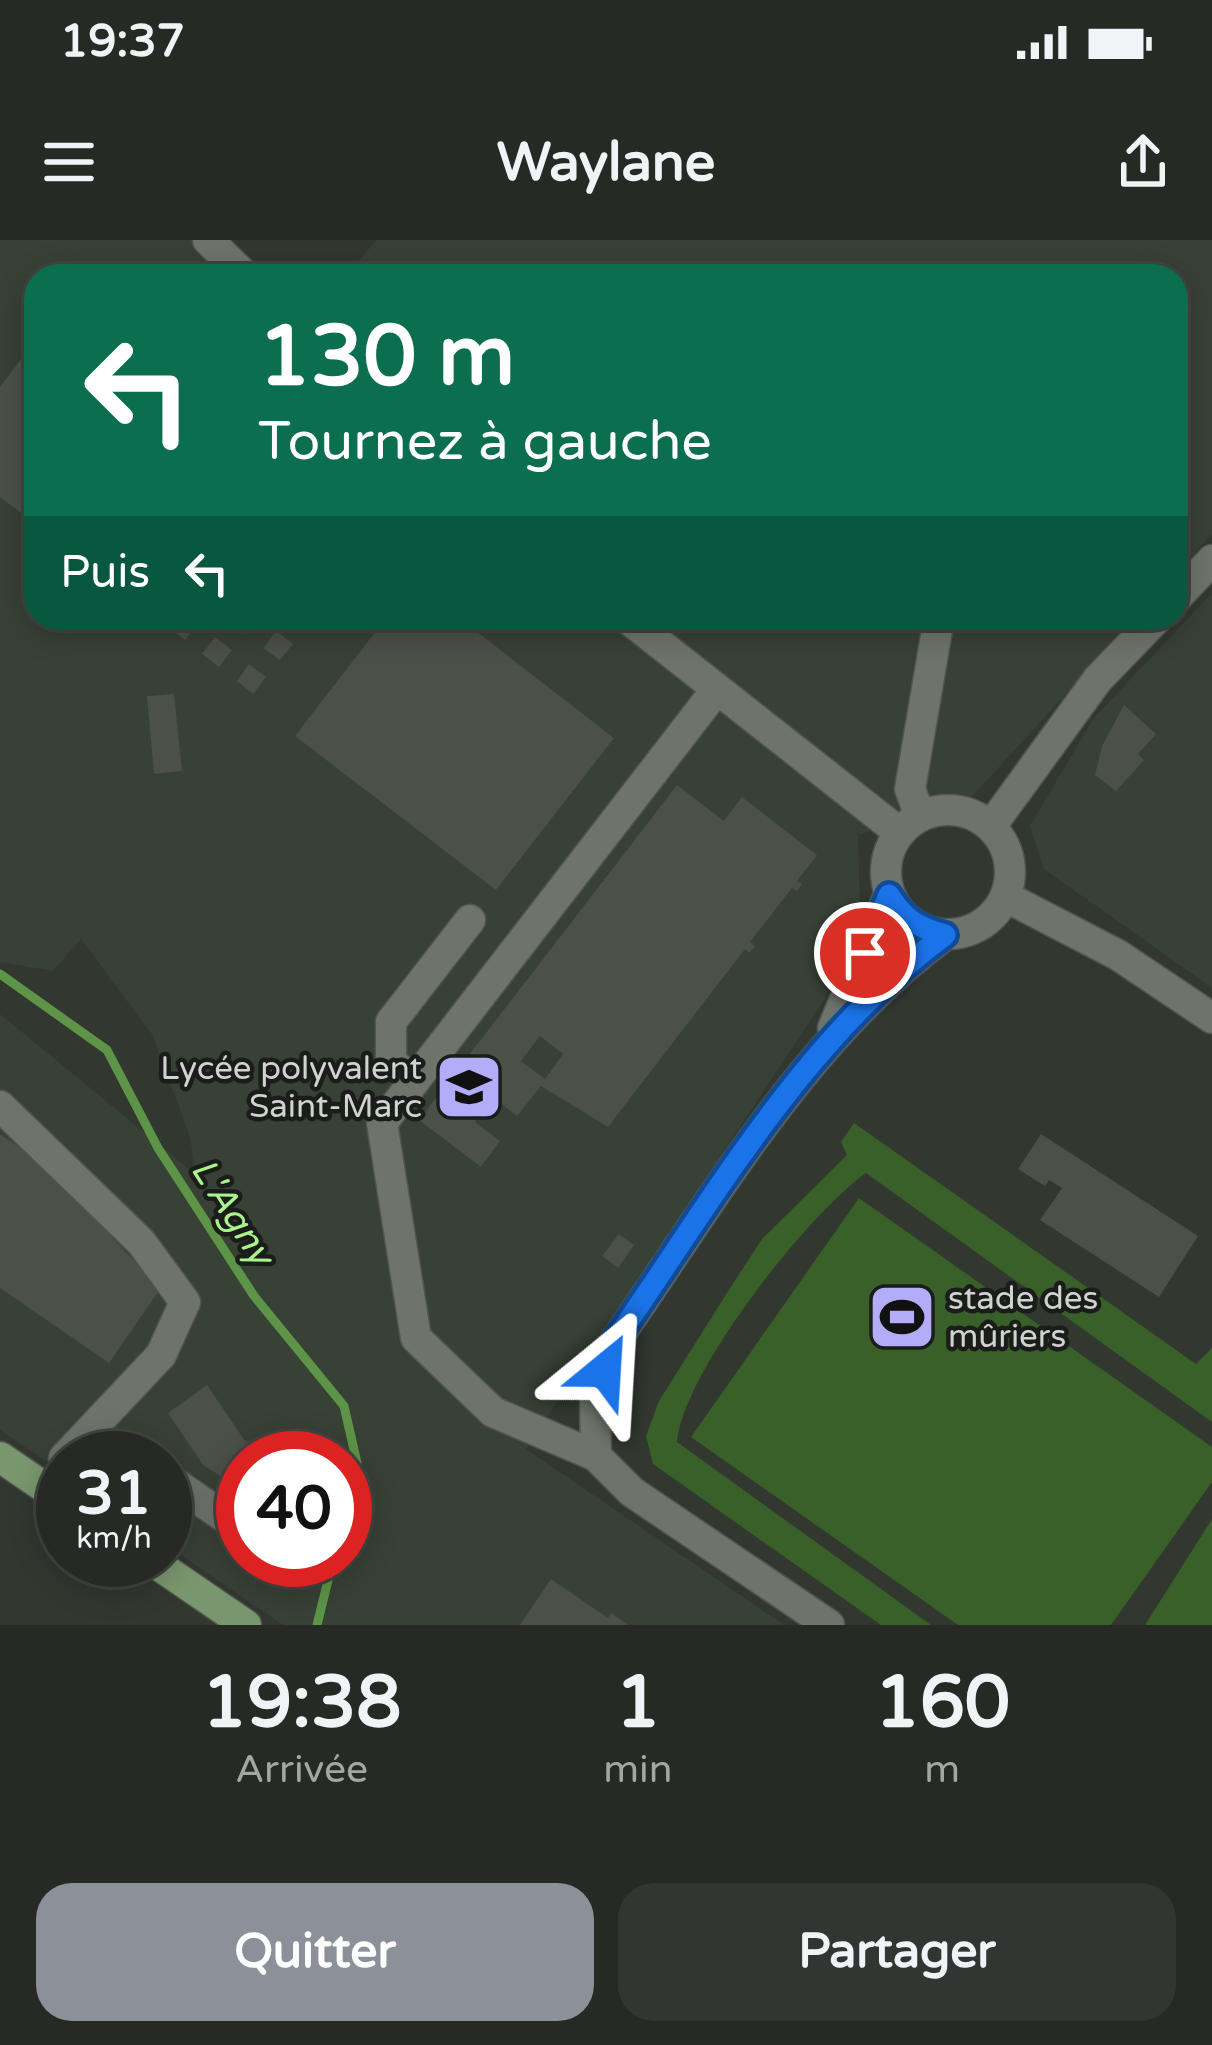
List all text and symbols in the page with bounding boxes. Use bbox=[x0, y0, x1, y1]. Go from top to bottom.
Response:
text: 19:37 bbox=[60, 15, 185, 69]
icon: menu bbox=[36, 129, 102, 195]
icon: share bbox=[1110, 129, 1176, 195]
text: Waylane bbox=[497, 130, 715, 195]
text: 130 m bbox=[258, 307, 515, 408]
icon: left bbox=[60, 312, 216, 468]
text: Tournez à gauche bbox=[258, 409, 712, 474]
icon: left bbox=[174, 540, 240, 606]
text: Puis bbox=[60, 546, 150, 600]
pin bbox=[814, 902, 916, 1004]
icon: arrive bbox=[832, 920, 898, 986]
place label: Lycée polyvalent Saint-Marc bbox=[160, 1049, 422, 1126]
school or university icon: Lycée polyvalent Saint-Marc bbox=[434, 1052, 504, 1122]
water label: L'Agny bbox=[182, 1150, 284, 1277]
place label: stade des mûriers bbox=[948, 1279, 1098, 1356]
sports icon: stade des mûriers bbox=[867, 1282, 937, 1352]
position arrow bbox=[542, 1307, 668, 1433]
speed limit sign: 40 bbox=[216, 1431, 372, 1587]
text: 31 bbox=[76, 1458, 152, 1530]
text: km/h bbox=[76, 1520, 152, 1557]
text: 19:38 bbox=[202, 1660, 401, 1747]
text: 1 bbox=[615, 1660, 661, 1747]
text: 160 bbox=[874, 1660, 1010, 1747]
text: Arrivée bbox=[235, 1746, 368, 1793]
text: min bbox=[603, 1746, 673, 1793]
text: m bbox=[924, 1746, 960, 1793]
button: Quitter bbox=[36, 1883, 594, 2021]
button: Partager bbox=[618, 1883, 1176, 2021]

